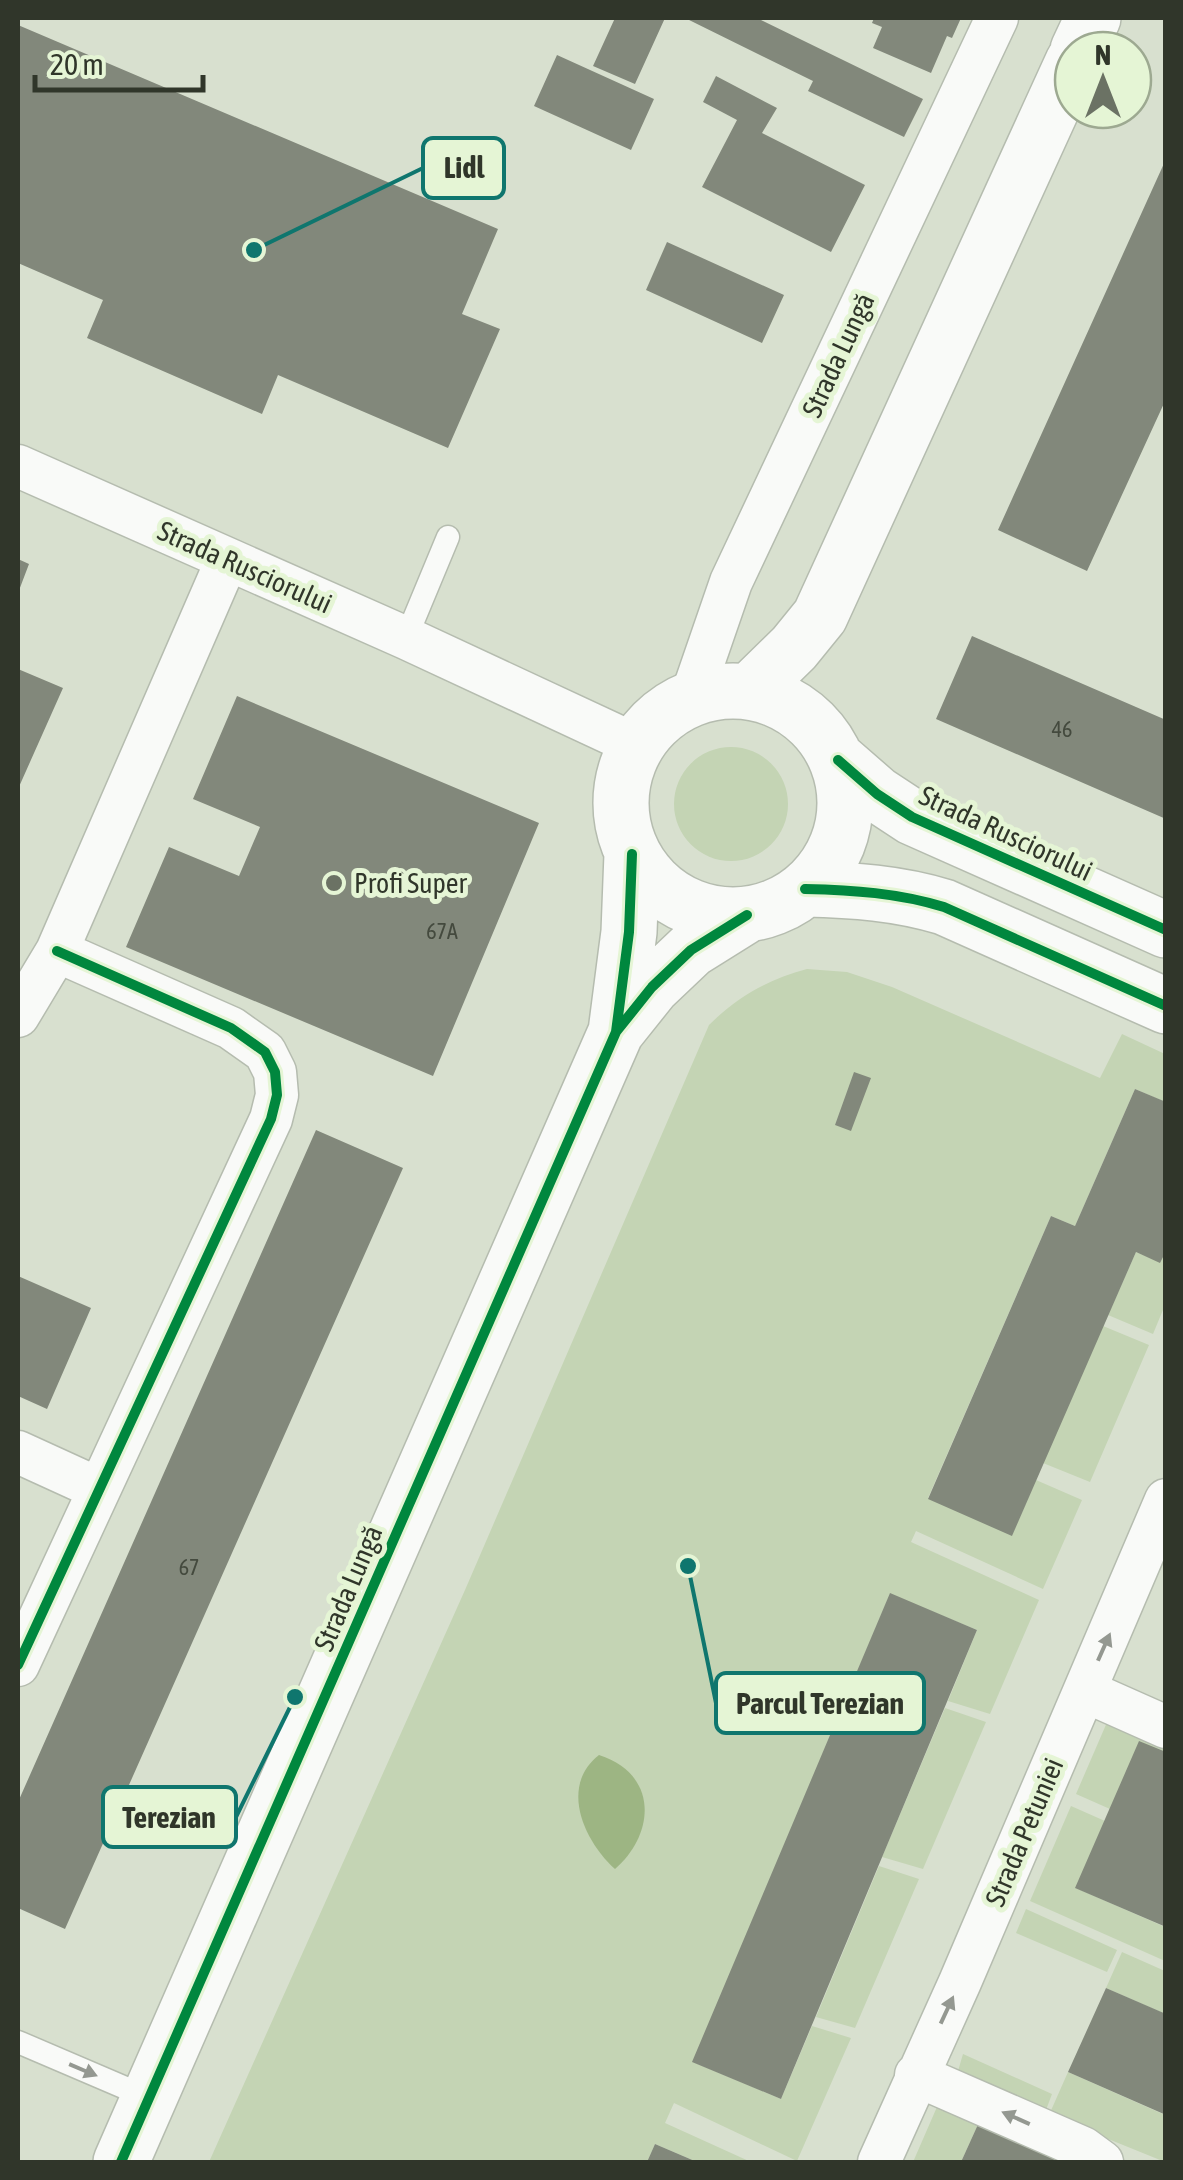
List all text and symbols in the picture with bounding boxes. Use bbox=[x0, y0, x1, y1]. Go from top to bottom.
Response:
scale bar bbox=[35, 30, 202, 92]
north arrow bbox=[1053, 30, 1153, 130]
text: N bbox=[1095, 39, 1111, 71]
text: 20 m bbox=[50, 47, 104, 81]
callout: Lidl bbox=[423, 138, 504, 198]
text: Lidl bbox=[444, 150, 485, 184]
street label: Strada Lungă bbox=[795, 288, 881, 422]
street label: Strada Rusciorului bbox=[153, 514, 337, 620]
house number: 46 bbox=[1052, 716, 1072, 742]
street label: Strada Rusciorului bbox=[914, 779, 1098, 887]
place label: Profi Super bbox=[354, 867, 467, 899]
marker: Profi Super bbox=[323, 872, 345, 894]
house number: 67A bbox=[426, 918, 458, 944]
street label: Strada Lungă bbox=[307, 1520, 389, 1656]
house number: 67 bbox=[179, 1554, 199, 1580]
one-way arrow bbox=[1096, 1632, 1112, 1662]
callout: Parcul Terezian bbox=[716, 1673, 924, 1733]
text: Parcul Terezian bbox=[736, 1686, 904, 1720]
street label: Strada Petuniei bbox=[978, 1753, 1070, 1911]
callout: Terezian bbox=[103, 1787, 236, 1847]
text: Terezian bbox=[122, 1800, 216, 1834]
one-way arrow bbox=[939, 1995, 955, 2024]
one-way arrow bbox=[68, 2062, 98, 2078]
one-way arrow bbox=[1001, 2110, 1031, 2126]

